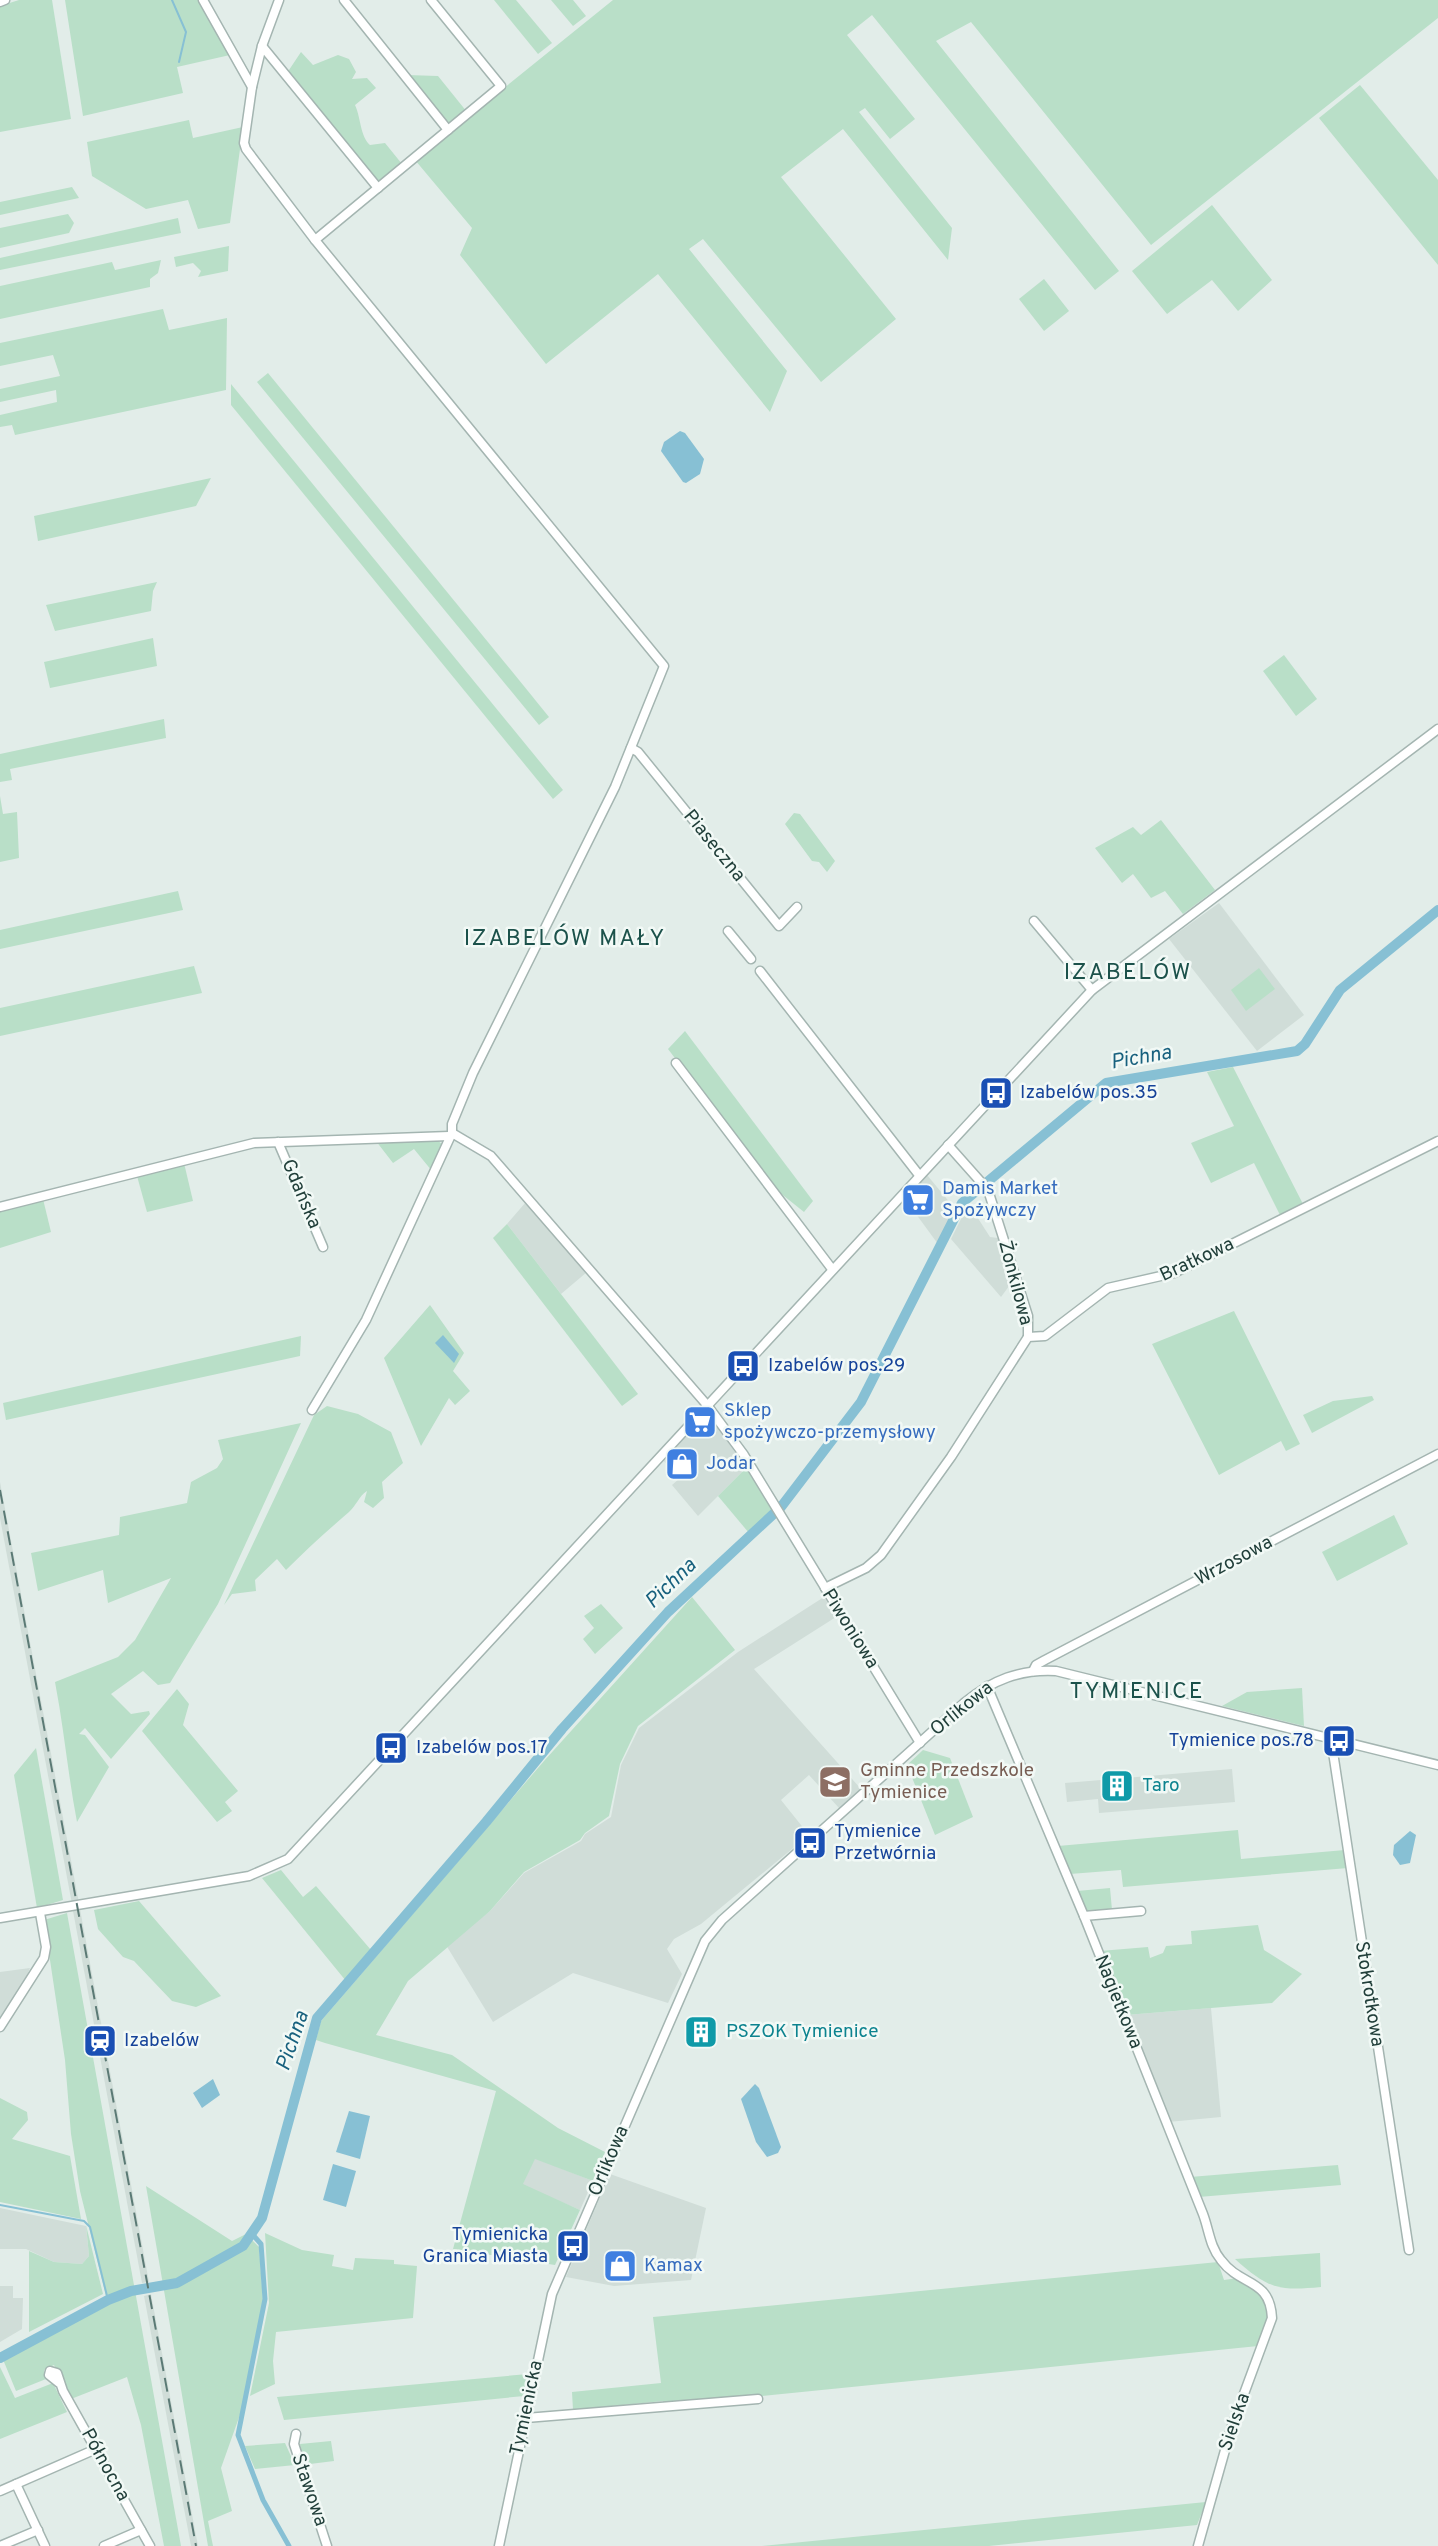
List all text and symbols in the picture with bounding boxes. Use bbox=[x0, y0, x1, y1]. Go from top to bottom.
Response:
street label: Piaseczna bbox=[678, 805, 750, 887]
district label: IZABELÓW MAŁY bbox=[464, 923, 666, 954]
district label: IZABELÓW bbox=[1064, 957, 1192, 988]
water label: Pichna bbox=[1108, 1039, 1174, 1077]
bus stop icon: Izabelów pos.35 bbox=[977, 1074, 1015, 1112]
place label: Izabelów pos.35 bbox=[1020, 1081, 1158, 1105]
street label: Gdańska bbox=[276, 1156, 326, 1232]
place label: Damis Market Spożywczy bbox=[942, 1177, 1058, 1223]
supermarket icon: Damis Market Spożywczy bbox=[899, 1181, 937, 1219]
street label: Bratkowa bbox=[1156, 1232, 1238, 1288]
street label: Żonkilowa bbox=[992, 1238, 1039, 1328]
bus stop icon: Izabelów pos.29 bbox=[724, 1347, 762, 1385]
place label: Izabelów pos.29 bbox=[768, 1354, 905, 1378]
place label: Sklep spożywczo-przemysłowy bbox=[724, 1399, 936, 1445]
supermarket icon: Sklep spożywczo-przemysłowy bbox=[681, 1403, 719, 1441]
shop icon: Jodar bbox=[663, 1445, 701, 1483]
place label: Jodar bbox=[706, 1452, 756, 1476]
street label: Wrzosowa bbox=[1191, 1531, 1277, 1591]
water label: Pichna bbox=[639, 1553, 703, 1615]
street label: Piwoniowa bbox=[816, 1584, 884, 1674]
street label: Orlikowa bbox=[926, 1676, 998, 1742]
district label: TYMIENICE bbox=[1069, 1678, 1205, 1707]
bus stop icon: Tymienice pos.78 bbox=[1320, 1722, 1358, 1760]
bus stop icon: Izabelów pos.17 bbox=[372, 1729, 410, 1767]
place label: Tymienice pos.78 bbox=[1169, 1729, 1314, 1753]
place label: Izabelów pos.17 bbox=[416, 1736, 547, 1760]
place label: Gminne Przedszkole Tymienice bbox=[860, 1759, 1034, 1805]
school or university icon: Gminne Przedszkole Tymienice bbox=[816, 1763, 854, 1801]
building icon: Taro bbox=[1098, 1767, 1136, 1805]
place label: Taro bbox=[1142, 1774, 1180, 1798]
place label: Tymienice Przetwórnia bbox=[834, 1820, 936, 1866]
bus stop icon: Tymienice Przetwórnia bbox=[791, 1824, 829, 1862]
street label: Stokrotkowa bbox=[1349, 1940, 1389, 2048]
street label: Nagietkowa bbox=[1088, 1952, 1148, 2052]
water label: Pichna bbox=[270, 2007, 316, 2074]
building icon: PSZOK Tymienice bbox=[682, 2013, 720, 2051]
place label: PSZOK Tymienice bbox=[726, 2020, 878, 2044]
station icon: Izabelów bbox=[81, 2022, 119, 2060]
place label: Izabelów bbox=[124, 2029, 199, 2053]
street label: Orlikowa bbox=[583, 2122, 635, 2200]
place label: Tymienicka Granica Miasta bbox=[423, 2223, 548, 2269]
bus stop icon: Tymienicka Granica Miasta bbox=[554, 2227, 592, 2265]
shop icon: Kamax bbox=[601, 2247, 639, 2285]
place label: Kamax bbox=[644, 2254, 703, 2278]
street label: Tymienicka bbox=[505, 2358, 549, 2458]
street label: Sielska bbox=[1214, 2390, 1256, 2454]
street label: Północna bbox=[75, 2424, 135, 2506]
street label: Stawowa bbox=[285, 2451, 333, 2529]

